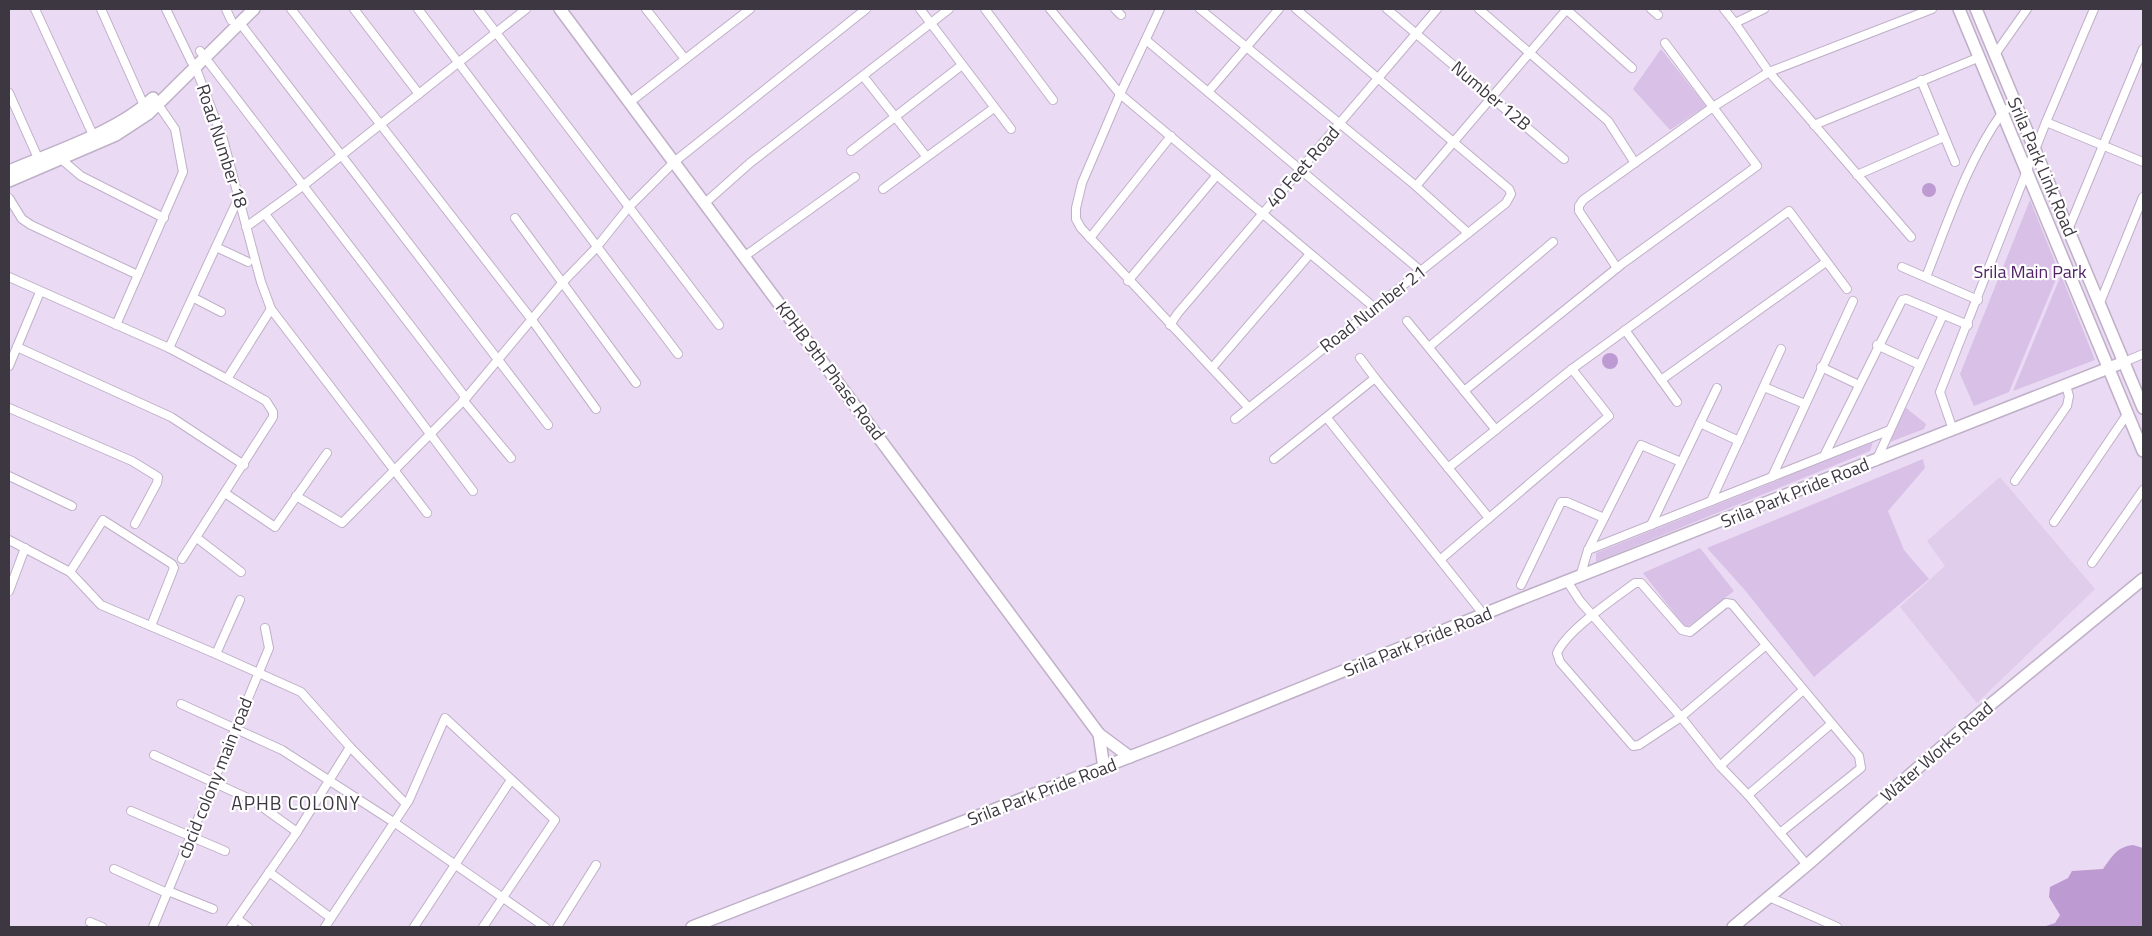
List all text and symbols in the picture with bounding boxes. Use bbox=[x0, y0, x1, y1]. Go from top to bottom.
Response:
street label: Number 12B bbox=[1446, 54, 1537, 137]
street label: Road Number 18 bbox=[190, 81, 255, 211]
street label: Srila Park Link Road bbox=[2001, 93, 2084, 241]
street label: 40 Feet Road bbox=[1259, 120, 1346, 214]
street label: Road Number 21 bbox=[1314, 258, 1432, 359]
park label: Srila Main Park bbox=[1973, 258, 2087, 285]
street label: KPHB 9th Phase Road bbox=[769, 296, 892, 446]
street label: Srila Park Pride Road bbox=[1717, 450, 1873, 535]
street label: Srila Park Pride Road bbox=[1340, 599, 1496, 684]
street label: cbcid colony main road bbox=[170, 693, 259, 862]
street label: Water Works Road bbox=[1874, 695, 1999, 808]
street label: Srila Park Pride Road bbox=[963, 751, 1120, 832]
district label: APHB COLONY bbox=[231, 788, 361, 817]

